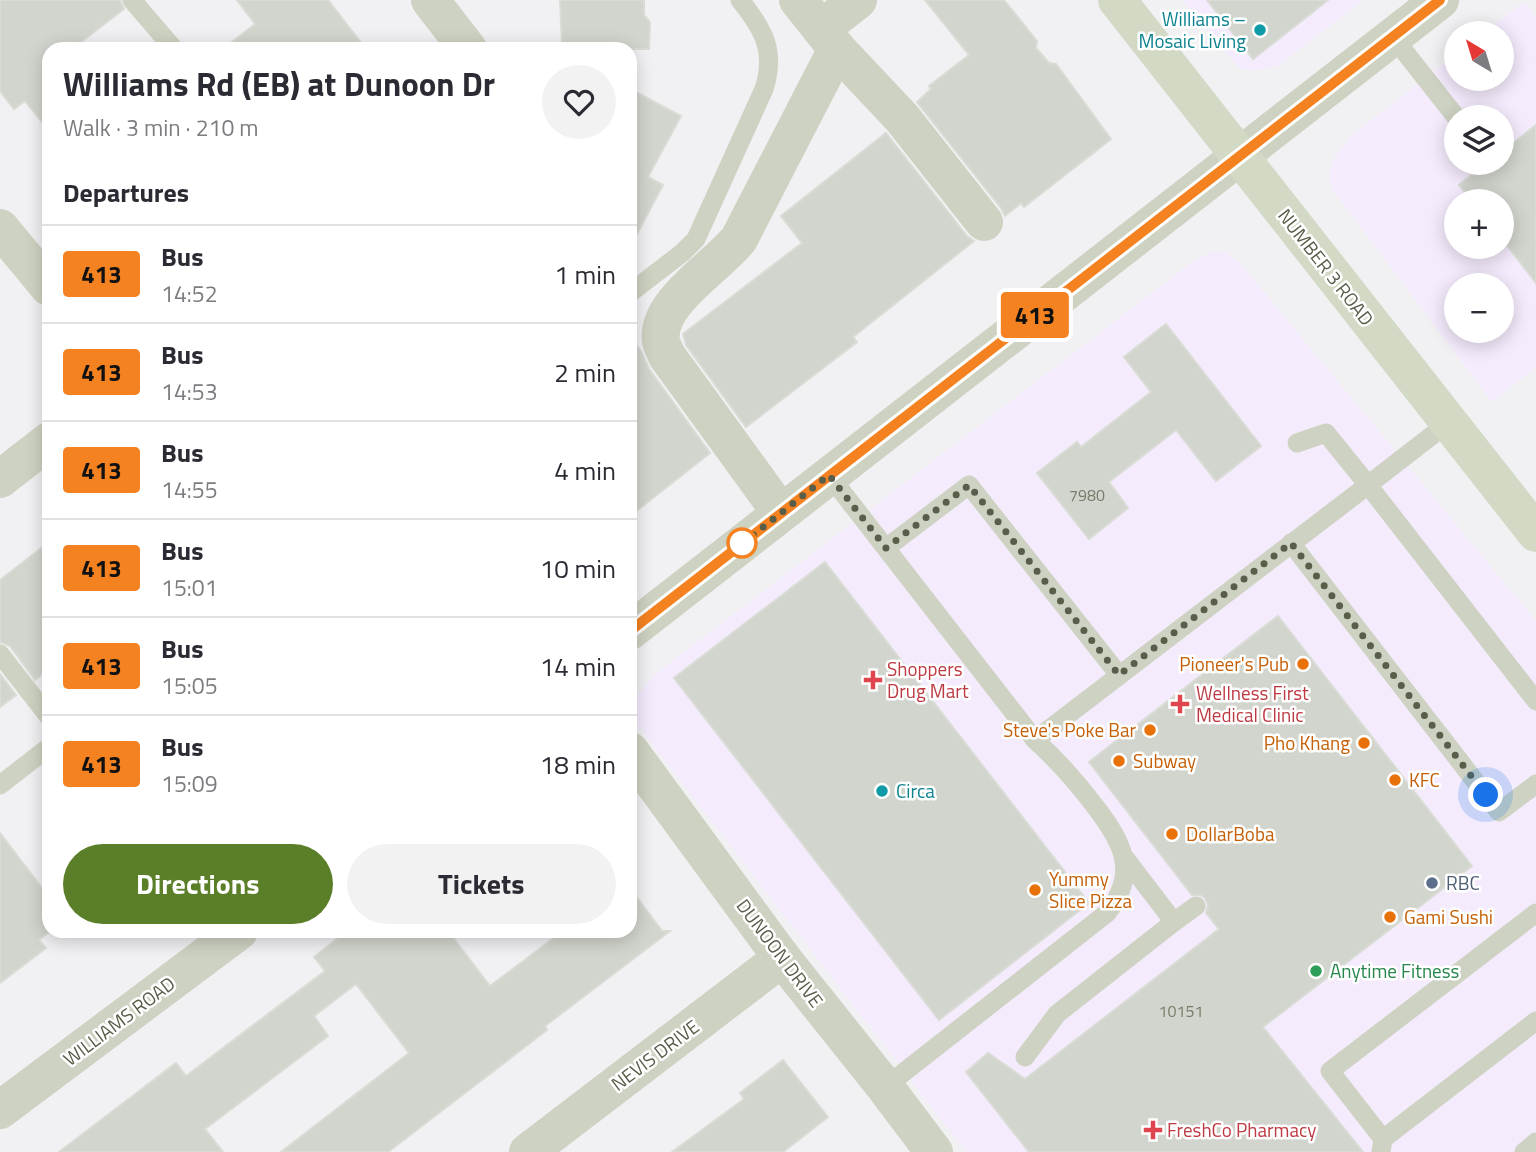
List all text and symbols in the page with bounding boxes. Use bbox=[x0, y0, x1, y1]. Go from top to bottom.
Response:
place label: Williams – Mosaic Living bbox=[1139, 4, 1246, 55]
north arrow bbox=[1444, 21, 1514, 91]
map controls bbox=[1444, 21, 1514, 343]
marker: Williams – Mosaic Living bbox=[1252, 22, 1268, 38]
text: Williams Rd (EB) at Dunoon Dr bbox=[63, 59, 495, 109]
button: heart bbox=[542, 65, 616, 139]
button: layers bbox=[1444, 105, 1514, 175]
text: Walk · 3 min · 210 m bbox=[63, 110, 259, 145]
text: Departures bbox=[63, 173, 189, 212]
button: + bbox=[1444, 189, 1514, 259]
street label: NUMBER 3 ROAD bbox=[1271, 202, 1381, 331]
text: Bus bbox=[161, 237, 203, 276]
text: 1 min bbox=[554, 255, 616, 294]
text: 413 bbox=[81, 256, 122, 292]
button: − bbox=[1444, 273, 1514, 343]
text: 14:52 bbox=[161, 276, 218, 311]
line badge: 413 bbox=[995, 292, 1075, 338]
text: 413 bbox=[1015, 297, 1055, 333]
text: Bus bbox=[161, 335, 203, 374]
text: 2 min bbox=[554, 353, 616, 392]
text: 413 bbox=[81, 354, 122, 390]
text: 14:53 bbox=[161, 374, 218, 409]
text: Bus bbox=[161, 433, 203, 472]
text: 4 min bbox=[554, 451, 616, 490]
text: 413 bbox=[81, 452, 122, 488]
text: 14:55 bbox=[161, 472, 218, 507]
house number: 7980 bbox=[1069, 483, 1105, 507]
unlabelled marker bbox=[727, 528, 757, 558]
text: Bus bbox=[161, 531, 203, 570]
text: 10 min bbox=[540, 549, 616, 588]
text: 413 bbox=[81, 550, 122, 586]
text: 15:01 bbox=[161, 570, 218, 605]
text: Bus bbox=[161, 629, 203, 668]
text: 14 min bbox=[540, 647, 616, 686]
text: 413 bbox=[81, 648, 122, 684]
place label: Pioneer's Pub bbox=[1179, 649, 1289, 678]
place label: Shoppers Drug Mart bbox=[887, 654, 969, 705]
marker: Pioneer's Pub bbox=[1295, 656, 1311, 672]
text: 15:05 bbox=[161, 668, 218, 703]
marker: Shoppers Drug Mart bbox=[865, 672, 881, 688]
place label: Wellness First Medical Clinic bbox=[1196, 678, 1309, 729]
marker: Wellness First Medical Clinic bbox=[1170, 694, 1190, 714]
place label: Steve's Poke Bar bbox=[1003, 715, 1136, 744]
marker: Steve's Poke Bar bbox=[1142, 722, 1158, 738]
text: Bus bbox=[161, 727, 203, 766]
place label: Pho Khang bbox=[1264, 728, 1350, 757]
marker: Pho Khang bbox=[1356, 735, 1372, 751]
text: 18 min bbox=[540, 745, 616, 784]
text: 413 bbox=[81, 746, 122, 782]
place label: Subway bbox=[1133, 746, 1196, 775]
marker: Subway bbox=[1111, 753, 1127, 769]
place label: KFC bbox=[1409, 765, 1440, 794]
text: 15:09 bbox=[161, 766, 218, 801]
marker: KFC bbox=[1387, 772, 1403, 788]
place label: Circa bbox=[896, 776, 935, 805]
your location bbox=[1468, 777, 1503, 812]
marker: Circa bbox=[874, 783, 890, 799]
place label: DollarBoba bbox=[1186, 819, 1275, 848]
marker: DollarBoba bbox=[1164, 826, 1180, 842]
button: Directions bbox=[63, 844, 333, 924]
button: Tickets bbox=[347, 844, 616, 924]
place label: Yummy Slice Pizza bbox=[1049, 864, 1133, 915]
place label: RBC bbox=[1446, 868, 1480, 897]
marker: RBC bbox=[1424, 875, 1440, 891]
marker: Yummy Slice Pizza bbox=[1027, 882, 1043, 898]
street label: DUNOON DRIVE bbox=[730, 892, 831, 1013]
place label: Gami Sushi bbox=[1404, 902, 1493, 931]
marker: Gami Sushi bbox=[1382, 909, 1398, 925]
place label: Anytime Fitness bbox=[1330, 956, 1460, 985]
marker: Anytime Fitness bbox=[1308, 963, 1324, 979]
street label: WILLIAMS ROAD bbox=[57, 969, 181, 1072]
house number: 10151 bbox=[1159, 999, 1203, 1023]
street label: NEVIS DRIVE bbox=[605, 1012, 705, 1097]
place label: FreshCo Pharmacy bbox=[1167, 1115, 1316, 1144]
marker: FreshCo Pharmacy bbox=[1145, 1122, 1161, 1138]

